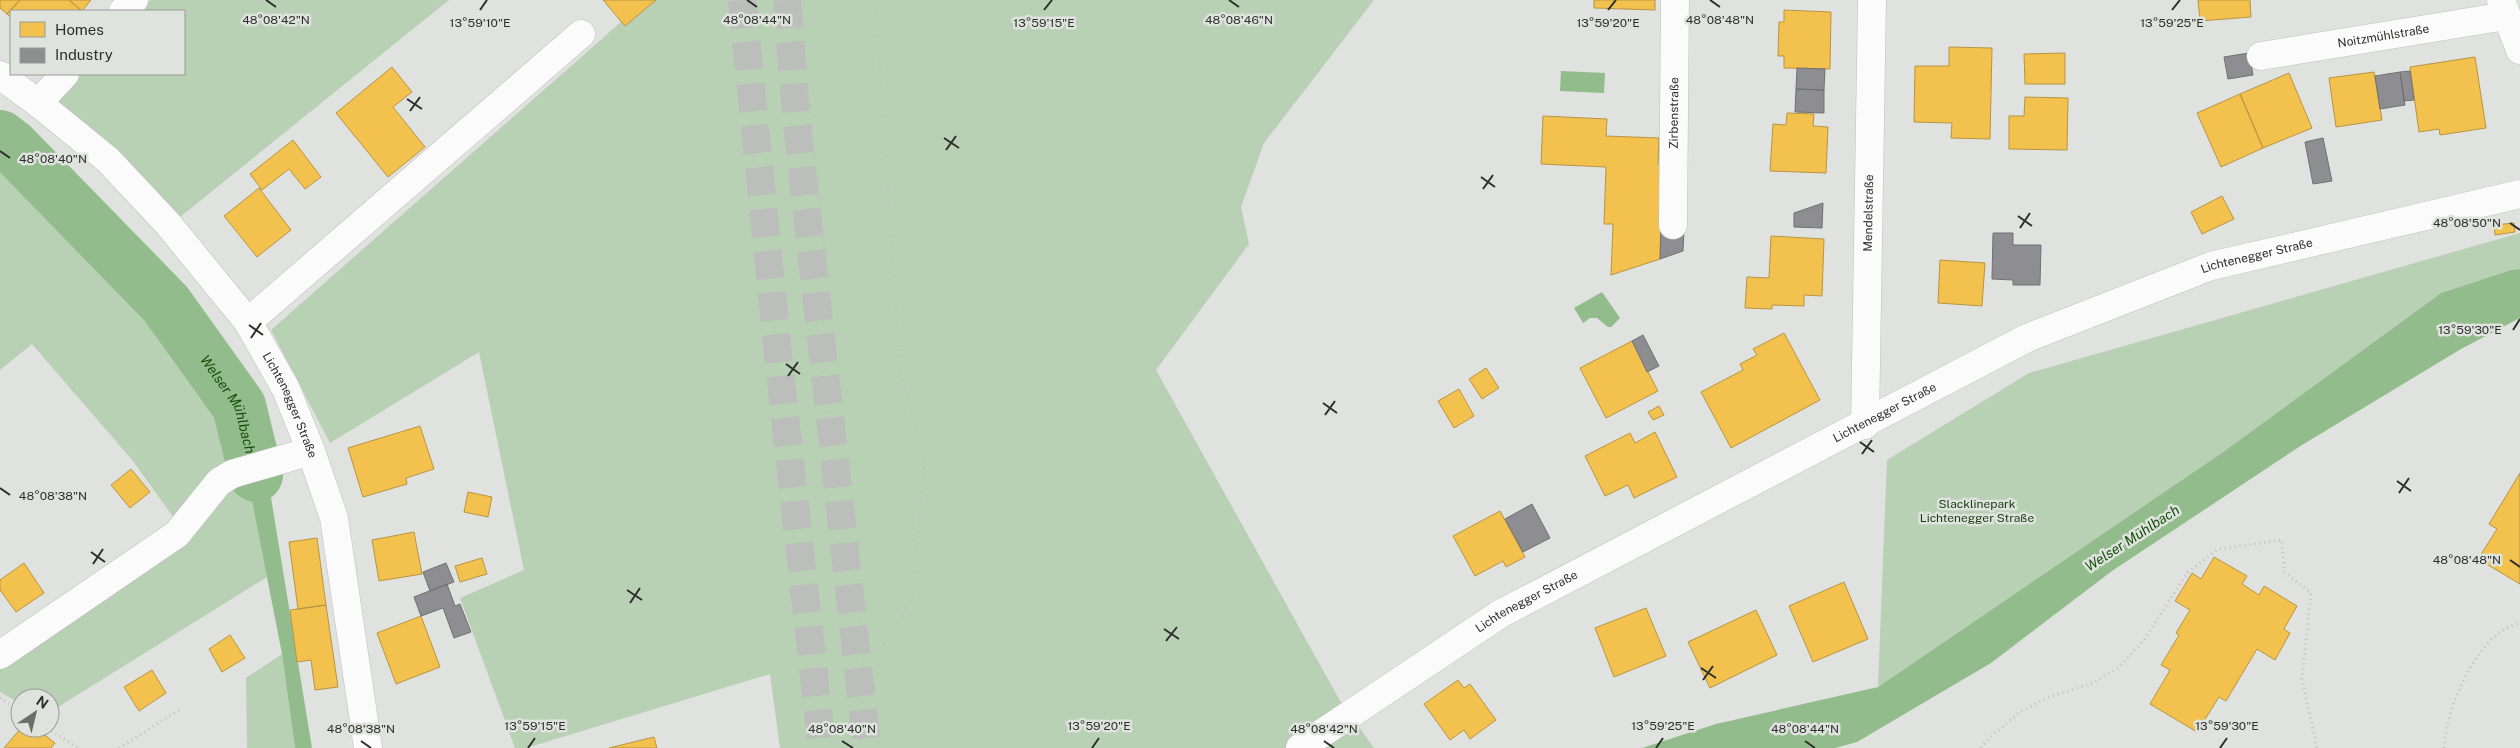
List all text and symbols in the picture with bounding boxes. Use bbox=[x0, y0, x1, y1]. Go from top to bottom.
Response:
legend bbox=[10, 10, 185, 75]
text: 48°08'42"N bbox=[242, 13, 310, 27]
text: 48°08'44"N bbox=[723, 13, 791, 27]
text: 48°08'46"N bbox=[1205, 13, 1273, 27]
text: 48°08'48"N bbox=[1686, 13, 1754, 27]
text: 13°59'10"E bbox=[450, 16, 510, 30]
text: 13°59'15"E bbox=[1013, 16, 1075, 30]
text: 13°59'20"E bbox=[1576, 16, 1640, 30]
text: 13°59'25"E bbox=[2140, 16, 2204, 30]
text: Homes bbox=[55, 21, 104, 38]
street label: Noitzmühlstraße bbox=[2337, 22, 2430, 50]
text: Industry bbox=[55, 46, 113, 63]
street label: Zirbenstraße bbox=[1667, 77, 1681, 149]
text: 48°08'40"N bbox=[19, 152, 87, 166]
street label: Mendelstraße bbox=[1861, 174, 1876, 252]
text: 48°08'50"N bbox=[2433, 216, 2501, 230]
street label: Lichtenegger Straße bbox=[2199, 236, 2314, 276]
text: 13°59'30"E bbox=[2438, 323, 2502, 337]
street label: Lichtenegger Straße bbox=[260, 350, 320, 460]
water label: Welser Mühlbach bbox=[197, 352, 258, 455]
street label: Lichtenegger Straße bbox=[1831, 380, 1939, 445]
text: 48°08'38"N bbox=[19, 489, 87, 503]
park label: Slacklinepark Lichtenegger Straße bbox=[1920, 497, 2034, 525]
water label: Welser Mühlbach bbox=[2082, 501, 2182, 574]
text: 48°08'48"N bbox=[2433, 553, 2501, 567]
street label: Lichtenegger Straße bbox=[1473, 568, 1580, 635]
north arrow bbox=[10, 688, 60, 738]
text: N bbox=[33, 693, 52, 712]
text: 13°59'15"E bbox=[504, 719, 566, 733]
text: 13°59'20"E bbox=[1067, 719, 1131, 733]
text: 13°59'25"E bbox=[1631, 719, 1695, 733]
text: 13°59'30"E bbox=[2195, 719, 2259, 733]
text: 48°08'38"N bbox=[327, 722, 395, 736]
text: 48°08'40"N bbox=[808, 722, 876, 736]
text: 48°08'42"N bbox=[1290, 722, 1358, 736]
text: 48°08'44"N bbox=[1771, 722, 1839, 736]

